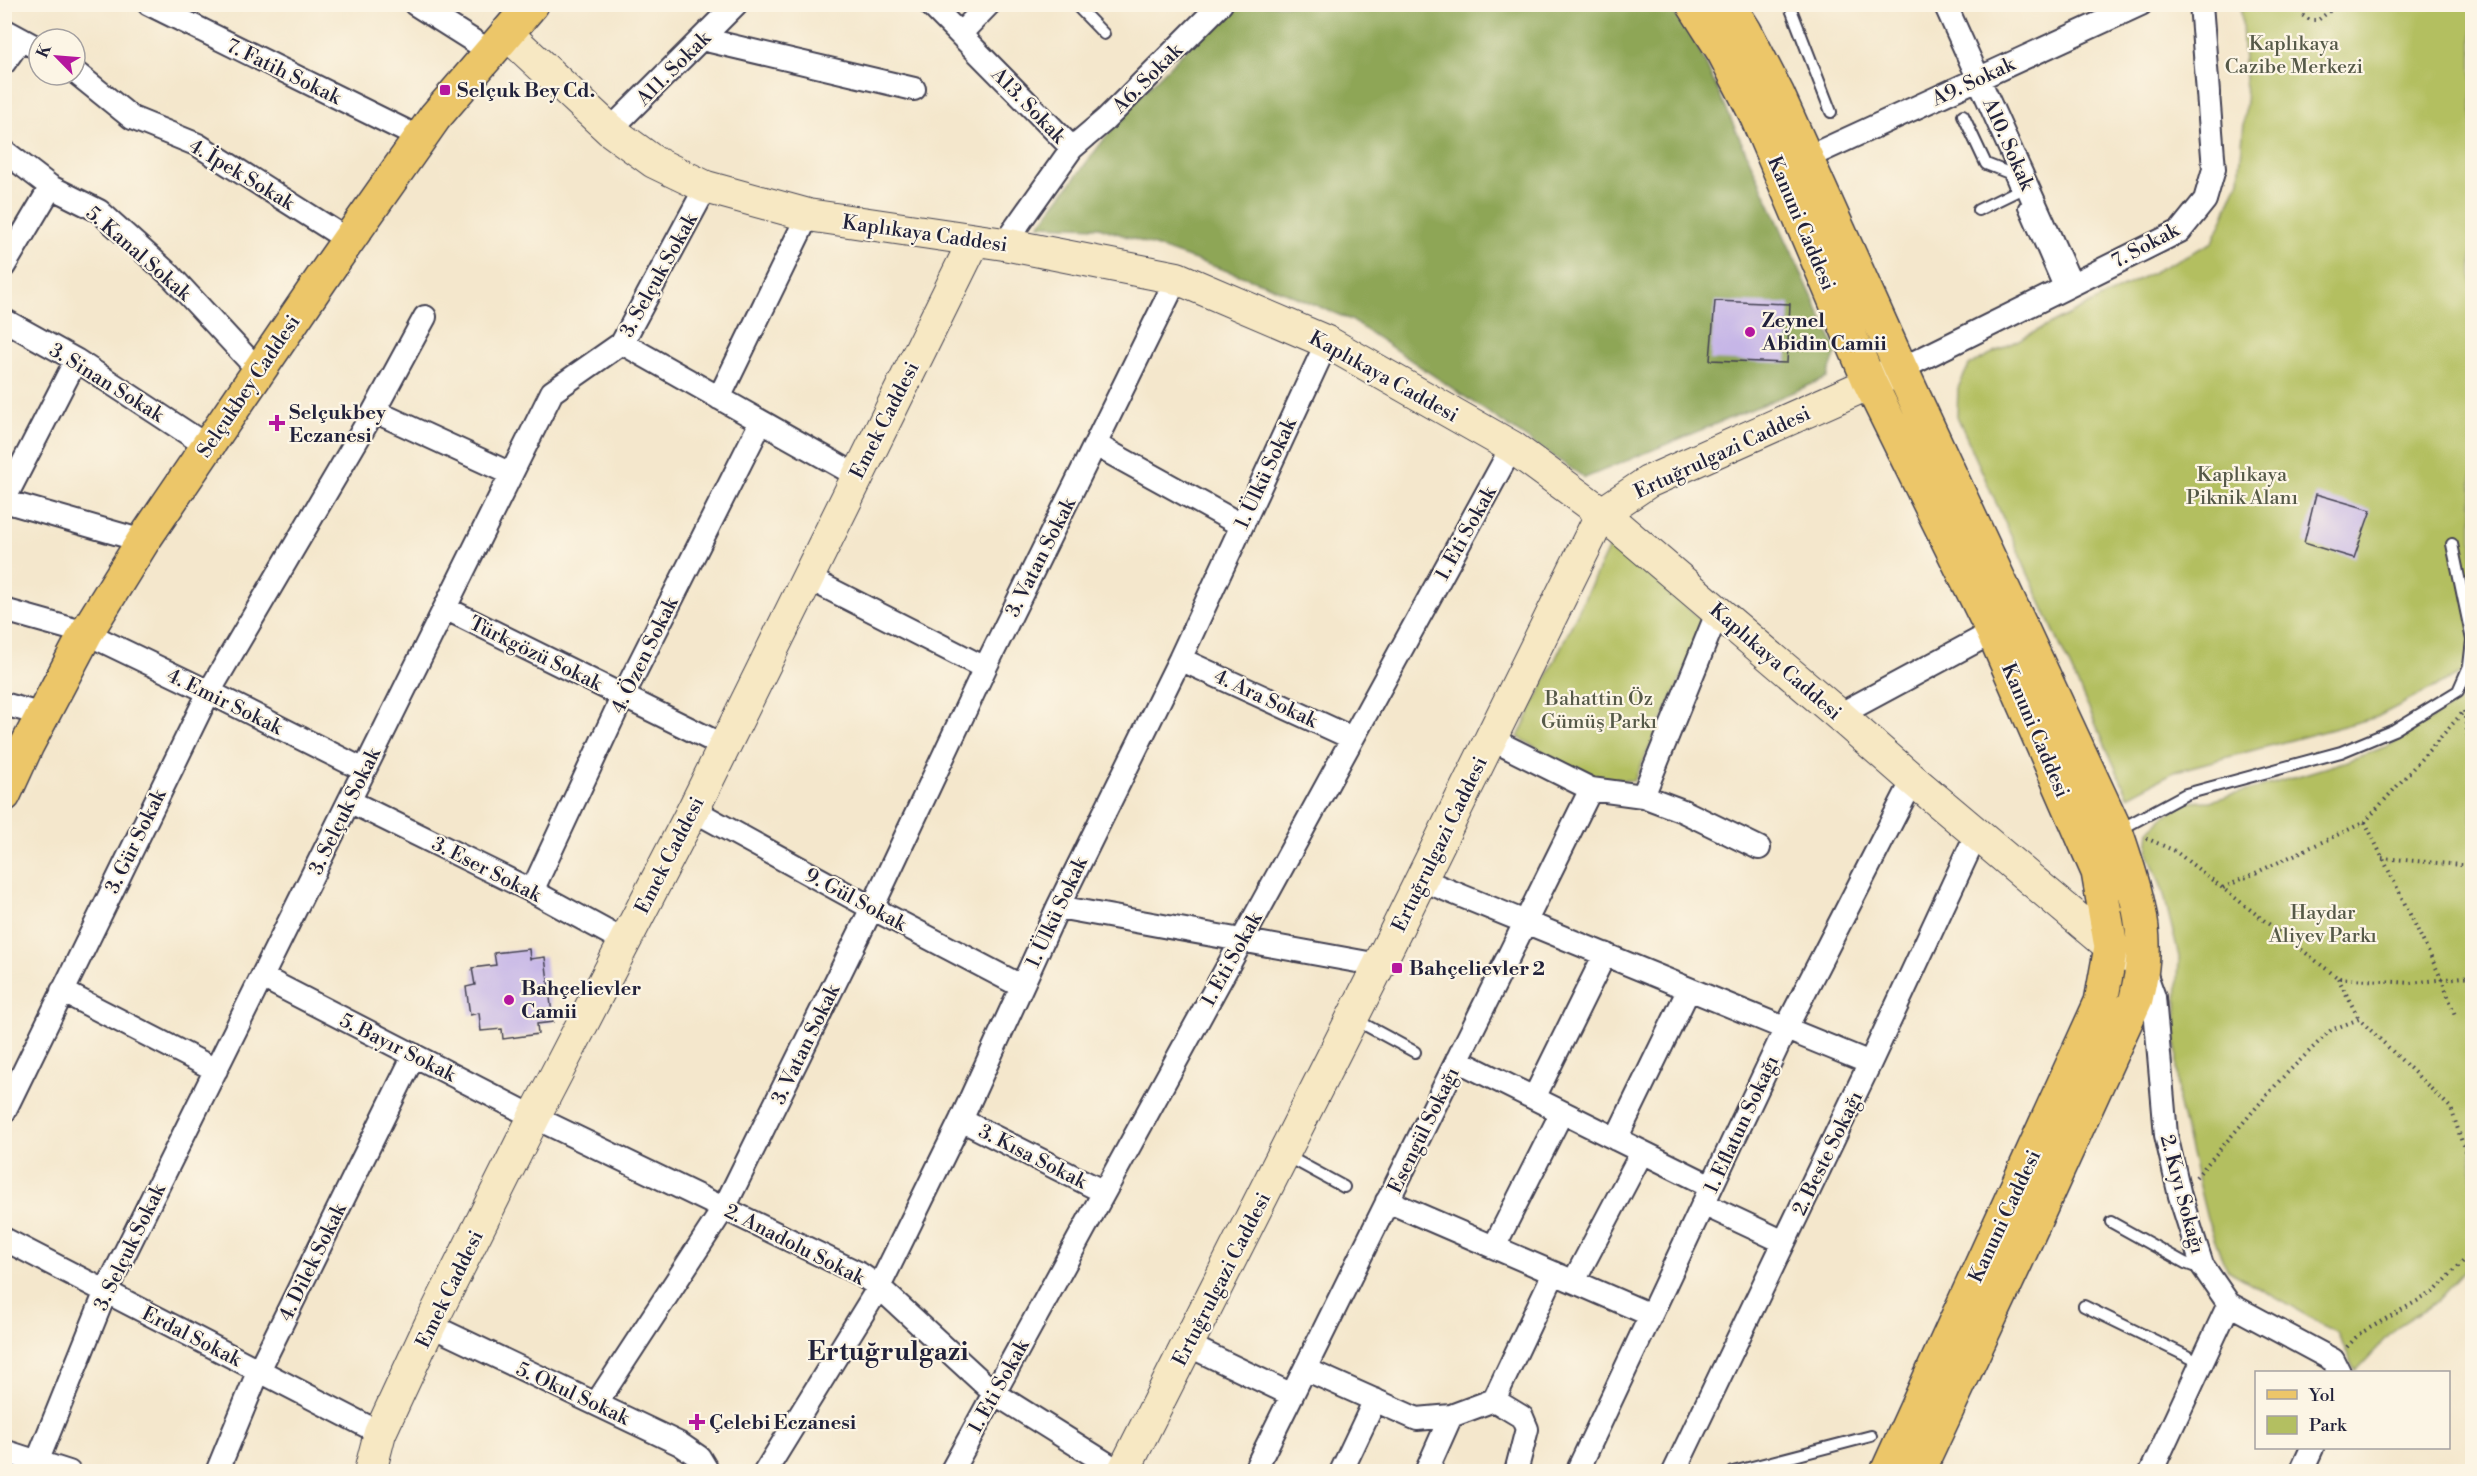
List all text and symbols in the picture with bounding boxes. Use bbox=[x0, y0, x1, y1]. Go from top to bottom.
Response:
street label: A11. Sokak bbox=[631, 26, 718, 112]
north arrow bbox=[27, 27, 87, 87]
park label: Kaplıkaya Cazibe Merkezi bbox=[2225, 32, 2364, 80]
street label: 7. Fatih Sokak bbox=[222, 34, 346, 111]
street label: A6. Sokak bbox=[1107, 38, 1189, 120]
text: K bbox=[33, 40, 57, 61]
street label: A9. Sokak bbox=[1927, 52, 2021, 113]
street label: A13. Sokak bbox=[985, 62, 1071, 151]
place label: Selçuk Bey Cd. bbox=[457, 79, 595, 104]
marker: Selçuk Bey Cd. bbox=[438, 83, 452, 97]
street label: A10. Sokak bbox=[1976, 94, 2040, 196]
street label: 4. İpek Sokak bbox=[184, 133, 300, 217]
street label: Kanuni Caddesi bbox=[1761, 153, 1840, 295]
street label: 5. Kanal Sokak bbox=[80, 202, 197, 308]
street label: 3. Selçuk Sokak bbox=[615, 208, 704, 342]
street label: Kaplıkaya Caddesi bbox=[841, 211, 1009, 259]
street label: 7. Sokak bbox=[2108, 218, 2185, 274]
place label: Zeynel Abidin Camii bbox=[1761, 309, 1887, 357]
street label: Selçukbey Caddesi bbox=[192, 310, 306, 463]
marker: Zeynel Abidin Camii bbox=[1743, 325, 1757, 339]
street label: Kaplıkaya Caddesi bbox=[1304, 326, 1463, 429]
street label: 3. Sinan Sokak bbox=[44, 338, 169, 429]
street label: Emek Caddesi bbox=[845, 358, 926, 483]
place label: Selçukbey Eczanesi bbox=[289, 401, 387, 449]
street label: Ertuğrulgazi Caddesi bbox=[1630, 401, 1815, 505]
street label: 1. Ülkü Sokak bbox=[1229, 413, 1304, 533]
marker: Selçukbey Eczanesi bbox=[270, 416, 284, 430]
park label: Kaplıkaya Piknik Alanı bbox=[2186, 463, 2298, 511]
street label: 1. Eti Sokak bbox=[1430, 481, 1503, 585]
street label: 3. Vatan Sokak bbox=[1001, 493, 1083, 621]
street label: 4. Özen Sokak bbox=[606, 592, 685, 718]
street label: Kaplıkaya Caddesi bbox=[1704, 598, 1846, 726]
street label: Türkgözü Sokak bbox=[465, 611, 607, 698]
street label: Kanuni Caddesi bbox=[1995, 660, 2074, 802]
street label: 4. Emir Sokak bbox=[162, 664, 288, 742]
street label: 4. Ara Sokak bbox=[1210, 664, 1323, 735]
park label: Bahattin Öz Gümüş Parkı bbox=[1541, 686, 1657, 735]
street label: 3. Selçuk Sokak bbox=[304, 743, 387, 879]
street label: Ertuğrulgazi Caddesi bbox=[1387, 753, 1494, 936]
street label: 3. Gür Sokak bbox=[100, 784, 173, 898]
street label: Emek Caddesi bbox=[630, 793, 711, 918]
street label: 3. Eser Sokak bbox=[427, 832, 547, 909]
street label: 1. Ülkü Sokak bbox=[1020, 852, 1095, 972]
street label: 9. Gül Sokak bbox=[800, 863, 912, 938]
park label: Haydar Aliyev Parkı bbox=[2268, 901, 2377, 949]
street label: 1. Eti Sokak bbox=[1196, 907, 1269, 1011]
place label: Bahçelievler 2 bbox=[1409, 957, 1545, 982]
marker: Bahçelievler 2 bbox=[1390, 961, 1404, 975]
place label: Bahçelievler Camii bbox=[521, 977, 641, 1025]
street label: 3. Vatan Sokak bbox=[767, 979, 847, 1109]
marker: Bahçelievler Camii bbox=[502, 993, 516, 1007]
street label: 5. Bayır Sokak bbox=[335, 1008, 461, 1089]
street label: 1. Eflatun Sokağı bbox=[1700, 1052, 1785, 1197]
street label: Esengül Sokağı bbox=[1383, 1063, 1466, 1198]
street label: 2. Beste Sokağı bbox=[1787, 1087, 1869, 1220]
street label: 3. Kısa Sokak bbox=[974, 1119, 1092, 1196]
street label: 2. Kıyı Sokağı bbox=[2154, 1132, 2210, 1257]
street label: Kanuni Caddesi bbox=[1964, 1146, 2047, 1287]
street label: 3. Selçuk Sokak bbox=[89, 1179, 172, 1315]
street label: Ertuğrulgazi Caddesi bbox=[1168, 1188, 1277, 1371]
street label: 4. Dilek Sokak bbox=[274, 1198, 353, 1325]
street label: 2. Anadolu Sokak bbox=[720, 1199, 870, 1292]
street label: Emek Caddesi bbox=[411, 1226, 490, 1353]
street label: Erdal Sokak bbox=[137, 1302, 247, 1374]
street label: 1. Eti Sokak bbox=[963, 1334, 1036, 1438]
district label: Ertuğrulgazi bbox=[808, 1336, 968, 1368]
street label: 5. Okul Sokak bbox=[512, 1357, 634, 1432]
legend bbox=[2255, 1371, 2450, 1449]
text: Yol bbox=[2308, 1384, 2336, 1407]
place label: Çelebi Eczanesi bbox=[709, 1411, 857, 1436]
text: Park bbox=[2309, 1414, 2348, 1437]
marker: Çelebi Eczanesi bbox=[690, 1415, 704, 1429]

